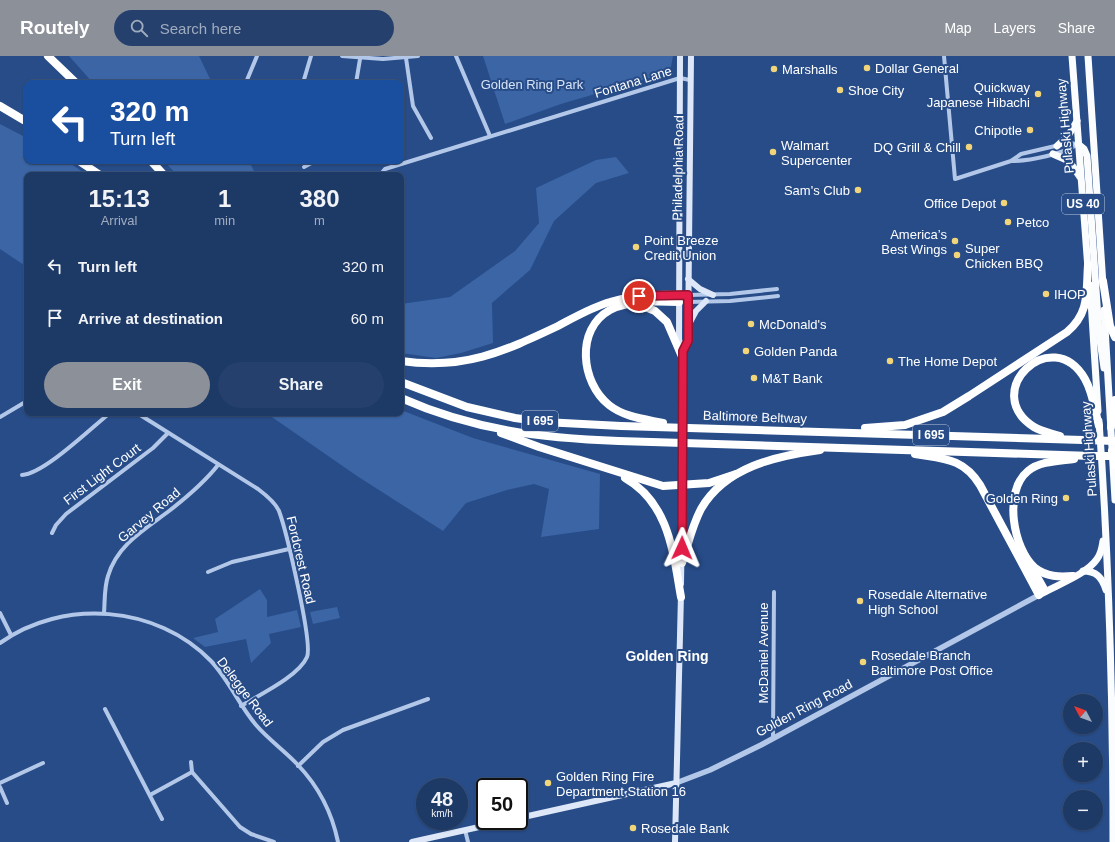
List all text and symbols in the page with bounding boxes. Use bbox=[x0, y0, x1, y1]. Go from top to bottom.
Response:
search box bbox=[114, 10, 394, 46]
text: Routely bbox=[20, 17, 90, 38]
icon: search bbox=[128, 17, 150, 39]
text: Search here bbox=[160, 20, 241, 37]
text: Map bbox=[944, 20, 972, 36]
text: Layers bbox=[994, 20, 1036, 36]
text: Share bbox=[1058, 20, 1095, 36]
place label: Dollar General bbox=[875, 61, 959, 76]
place label: Marshalls bbox=[782, 62, 838, 77]
street label: Fontana Lane bbox=[592, 63, 674, 101]
marker: Dollar General bbox=[862, 63, 872, 73]
marker: Marshalls bbox=[769, 64, 779, 74]
park label: Golden Ring Park bbox=[481, 77, 584, 92]
street label: Pulaski Highway bbox=[1053, 77, 1077, 174]
place label: Quickway Japanese Hibachi bbox=[927, 80, 1030, 110]
place label: Shoe City bbox=[848, 83, 905, 98]
marker: Shoe City bbox=[835, 85, 845, 95]
marker: Quickway Japanese Hibachi bbox=[1033, 89, 1043, 99]
icon: left bbox=[44, 96, 96, 148]
text: 320 m bbox=[110, 96, 189, 127]
street label: Philadelphia Road bbox=[670, 115, 686, 221]
place label: Chipotle bbox=[974, 123, 1022, 138]
marker: Chipotle bbox=[1025, 125, 1035, 135]
text: Turn left bbox=[110, 129, 175, 149]
place label: Walmart Supercenter bbox=[781, 138, 852, 168]
place label: DQ Grill & Chill bbox=[874, 140, 961, 155]
marker: DQ Grill & Chill bbox=[964, 142, 974, 152]
marker: Walmart Supercenter bbox=[768, 147, 778, 157]
place label: Sam's Club bbox=[784, 183, 850, 198]
text: 15:13 bbox=[88, 185, 150, 212]
text: 1 bbox=[218, 185, 231, 212]
text: 380 bbox=[300, 185, 340, 212]
marker: Sam's Club bbox=[853, 185, 863, 195]
road number: US 40 bbox=[1062, 194, 1104, 214]
place label: Office Depot bbox=[924, 196, 996, 211]
marker: Office Depot bbox=[999, 198, 1009, 208]
text: Arrival bbox=[101, 213, 138, 228]
text: min bbox=[214, 213, 235, 228]
text: m bbox=[314, 213, 325, 228]
place label: Petco bbox=[1016, 215, 1049, 230]
marker: Petco bbox=[1003, 217, 1013, 227]
place label: America’s Best Wings bbox=[881, 227, 947, 257]
place label: Point Breeze Credit Union bbox=[644, 233, 718, 263]
marker: America’s Best Wings bbox=[950, 236, 960, 246]
place label: Super Chicken BBQ bbox=[965, 241, 1043, 271]
marker: Point Breeze Credit Union bbox=[631, 242, 641, 252]
marker: Super Chicken BBQ bbox=[952, 250, 962, 260]
icon: left bbox=[44, 255, 66, 277]
text: Turn left bbox=[78, 258, 137, 275]
text: 320 m bbox=[342, 258, 384, 275]
pin bbox=[622, 279, 656, 313]
icon: arrive bbox=[628, 285, 650, 307]
place label: IHOP bbox=[1054, 287, 1086, 302]
marker: IHOP bbox=[1041, 289, 1051, 299]
icon: arrive bbox=[44, 307, 66, 329]
text: Arrive at destination bbox=[78, 310, 223, 327]
text: 60 m bbox=[351, 310, 384, 327]
place label: McDonald's bbox=[759, 317, 827, 332]
marker: McDonald's bbox=[746, 319, 756, 329]
place label: Golden Panda bbox=[754, 344, 838, 359]
marker: Golden Panda bbox=[741, 346, 751, 356]
place label: The Home Depot bbox=[898, 354, 997, 369]
marker: The Home Depot bbox=[885, 356, 895, 366]
button: Exit bbox=[44, 362, 210, 408]
button: Share bbox=[218, 362, 384, 408]
place label: M&T Bank bbox=[762, 371, 823, 386]
marker: M&T Bank bbox=[749, 373, 759, 383]
street label: Pulaski Highway bbox=[1078, 400, 1100, 497]
street label: Baltimore Beltway bbox=[703, 408, 808, 426]
road number: I 695 bbox=[522, 411, 558, 431]
road number: I 695 bbox=[913, 425, 949, 445]
street label: First Light Court bbox=[61, 440, 144, 508]
street label: Garvey Road bbox=[115, 485, 183, 545]
place label: Golden Ring bbox=[986, 491, 1058, 506]
marker: Golden Ring bbox=[1061, 493, 1071, 503]
street label: Fordcrest Road bbox=[284, 515, 318, 605]
position arrow bbox=[661, 527, 703, 569]
place label: Rosedale Alternative High School bbox=[868, 587, 987, 617]
marker: Rosedale Alternative High School bbox=[855, 596, 865, 606]
street label: McDaniel Avenue bbox=[756, 603, 771, 703]
district label: Golden Ring bbox=[625, 648, 709, 664]
place label: Rosedale Branch Baltimore Post Office bbox=[871, 648, 993, 678]
street label: Delegge Road bbox=[214, 654, 276, 730]
marker: Rosedale Branch Baltimore Post Office bbox=[858, 657, 868, 667]
street label: Golden Ring Road bbox=[753, 676, 855, 740]
north arrow bbox=[1063, 694, 1103, 734]
map controls bbox=[1063, 694, 1103, 830]
button: + bbox=[1063, 742, 1103, 782]
place label: Golden Ring Fire Department Station 16 bbox=[556, 769, 686, 799]
speed limit sign: 50 bbox=[476, 778, 528, 830]
marker: Golden Ring Fire Department Station 16 bbox=[543, 778, 553, 788]
text: 48 bbox=[431, 788, 453, 810]
button: − bbox=[1063, 790, 1103, 830]
text: km/h bbox=[431, 808, 453, 819]
place label: Rosedale Bank bbox=[641, 821, 730, 836]
marker: Rosedale Bank bbox=[628, 823, 638, 833]

